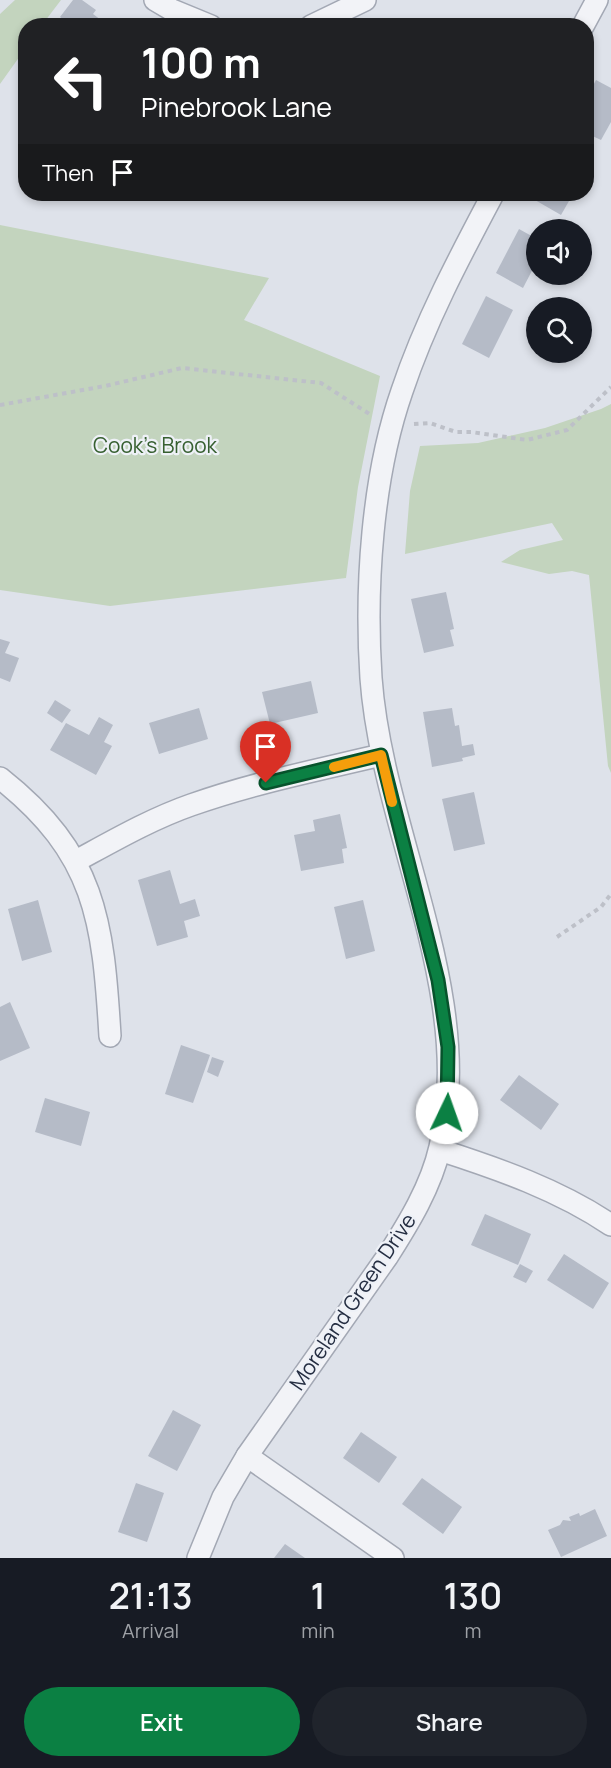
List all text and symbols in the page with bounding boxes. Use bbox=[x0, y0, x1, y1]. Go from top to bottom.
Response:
text: 100 m bbox=[141, 33, 261, 91]
icon: left bbox=[42, 42, 120, 120]
text: Pinebrook Lane bbox=[141, 88, 332, 125]
icon: arrive bbox=[106, 156, 139, 189]
text: Then bbox=[42, 158, 94, 188]
map controls bbox=[526, 219, 592, 363]
button: sound bbox=[526, 219, 592, 285]
button: search bbox=[526, 297, 592, 363]
park label: Cook's Brook bbox=[93, 431, 218, 459]
pin bbox=[240, 721, 291, 783]
icon: arrive bbox=[249, 730, 282, 763]
position arrow bbox=[415, 1081, 479, 1145]
street label: Moreland Green Drive bbox=[283, 1208, 422, 1395]
text: 21:13 bbox=[109, 1571, 193, 1620]
text: 1 bbox=[310, 1571, 326, 1620]
text: 130 bbox=[443, 1571, 502, 1620]
text: Arrival bbox=[122, 1617, 179, 1644]
text: min bbox=[301, 1617, 335, 1644]
text: m bbox=[464, 1617, 481, 1644]
button: Exit bbox=[24, 1687, 300, 1756]
button: Share bbox=[312, 1687, 587, 1756]

